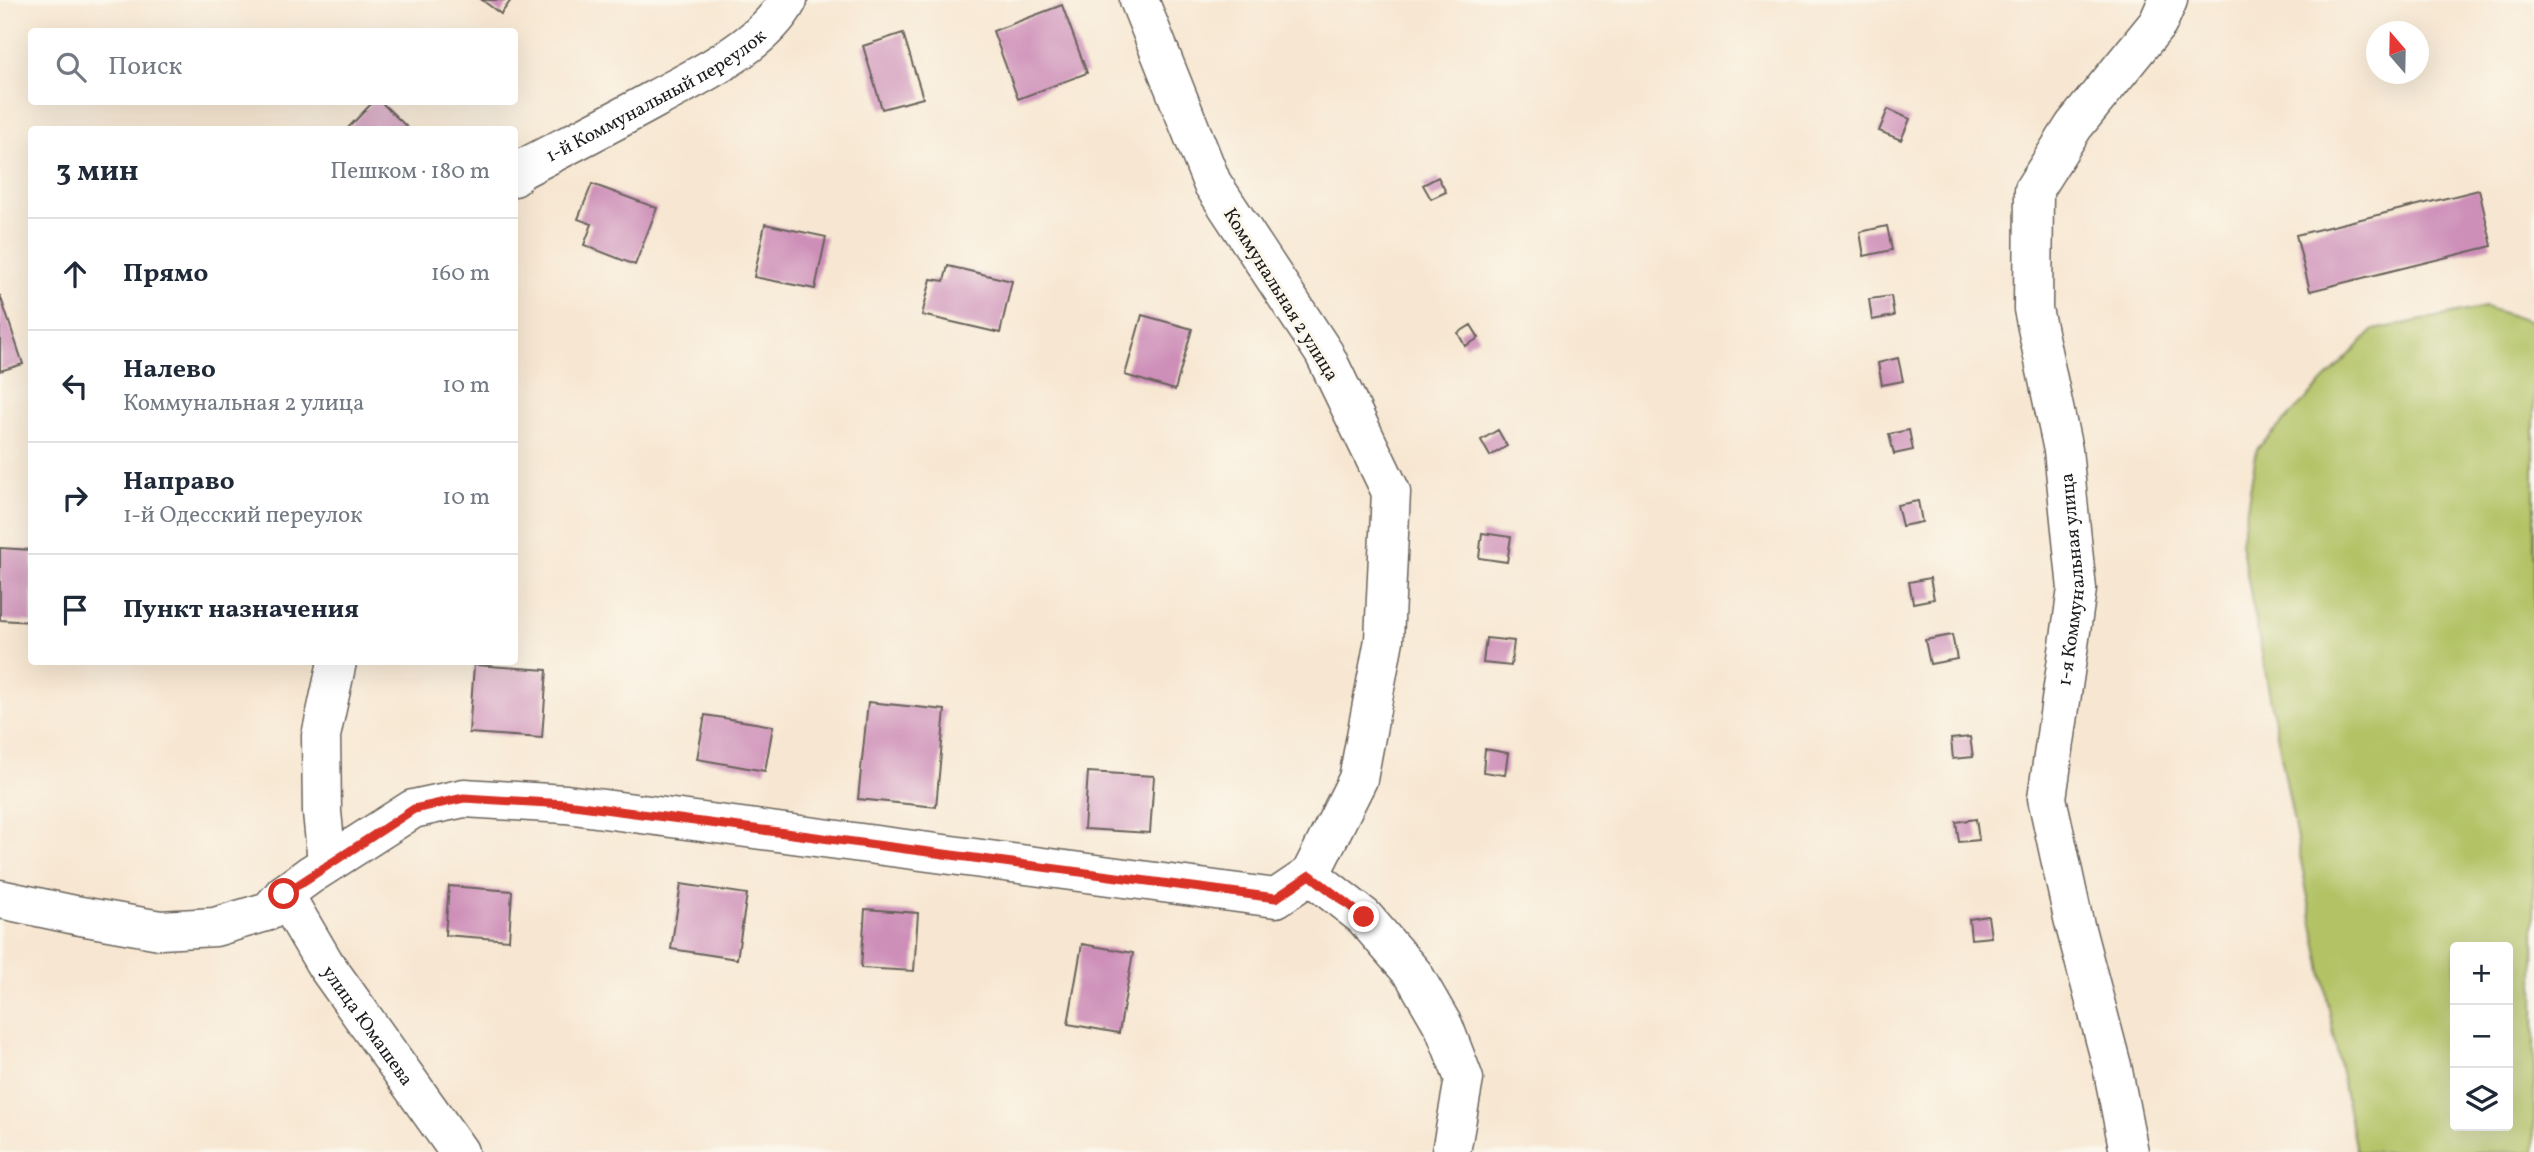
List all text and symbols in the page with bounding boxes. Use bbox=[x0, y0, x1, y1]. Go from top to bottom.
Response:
north arrow bbox=[2366, 21, 2429, 84]
street label: 1-й Коммунальный переулок bbox=[542, 24, 772, 169]
search box bbox=[28, 28, 518, 105]
icon: search bbox=[52, 48, 90, 86]
text: Поиск bbox=[108, 49, 182, 85]
text: 3 мин bbox=[56, 151, 139, 193]
text: Пешком · 180 m bbox=[330, 156, 490, 188]
street label: Коммунальная 2 улица bbox=[1216, 204, 1344, 387]
icon: ahead bbox=[56, 255, 94, 293]
text: Прямо bbox=[123, 256, 208, 292]
text: 160 m bbox=[431, 258, 490, 290]
text: Налево bbox=[123, 352, 216, 388]
icon: left bbox=[56, 367, 94, 405]
text: 10 m bbox=[442, 370, 490, 402]
text: Коммунальная 2 улица bbox=[123, 388, 365, 420]
text: Направо bbox=[123, 464, 235, 500]
street label: 1-я Коммунальная улица bbox=[2052, 472, 2092, 688]
icon: right bbox=[56, 479, 94, 517]
text: 10 m bbox=[442, 482, 490, 514]
text: 1-й Одесский переулок bbox=[123, 500, 363, 532]
icon: arrive bbox=[56, 591, 94, 629]
text: Пункт назначения bbox=[123, 592, 359, 628]
route start bbox=[268, 878, 299, 909]
route end bbox=[1348, 901, 1379, 932]
map controls bbox=[2450, 942, 2513, 1131]
button: + bbox=[2450, 942, 2513, 1005]
street label: улица Юмашева bbox=[315, 961, 419, 1092]
button: − bbox=[2450, 1005, 2513, 1068]
button: layers bbox=[2450, 1068, 2513, 1131]

